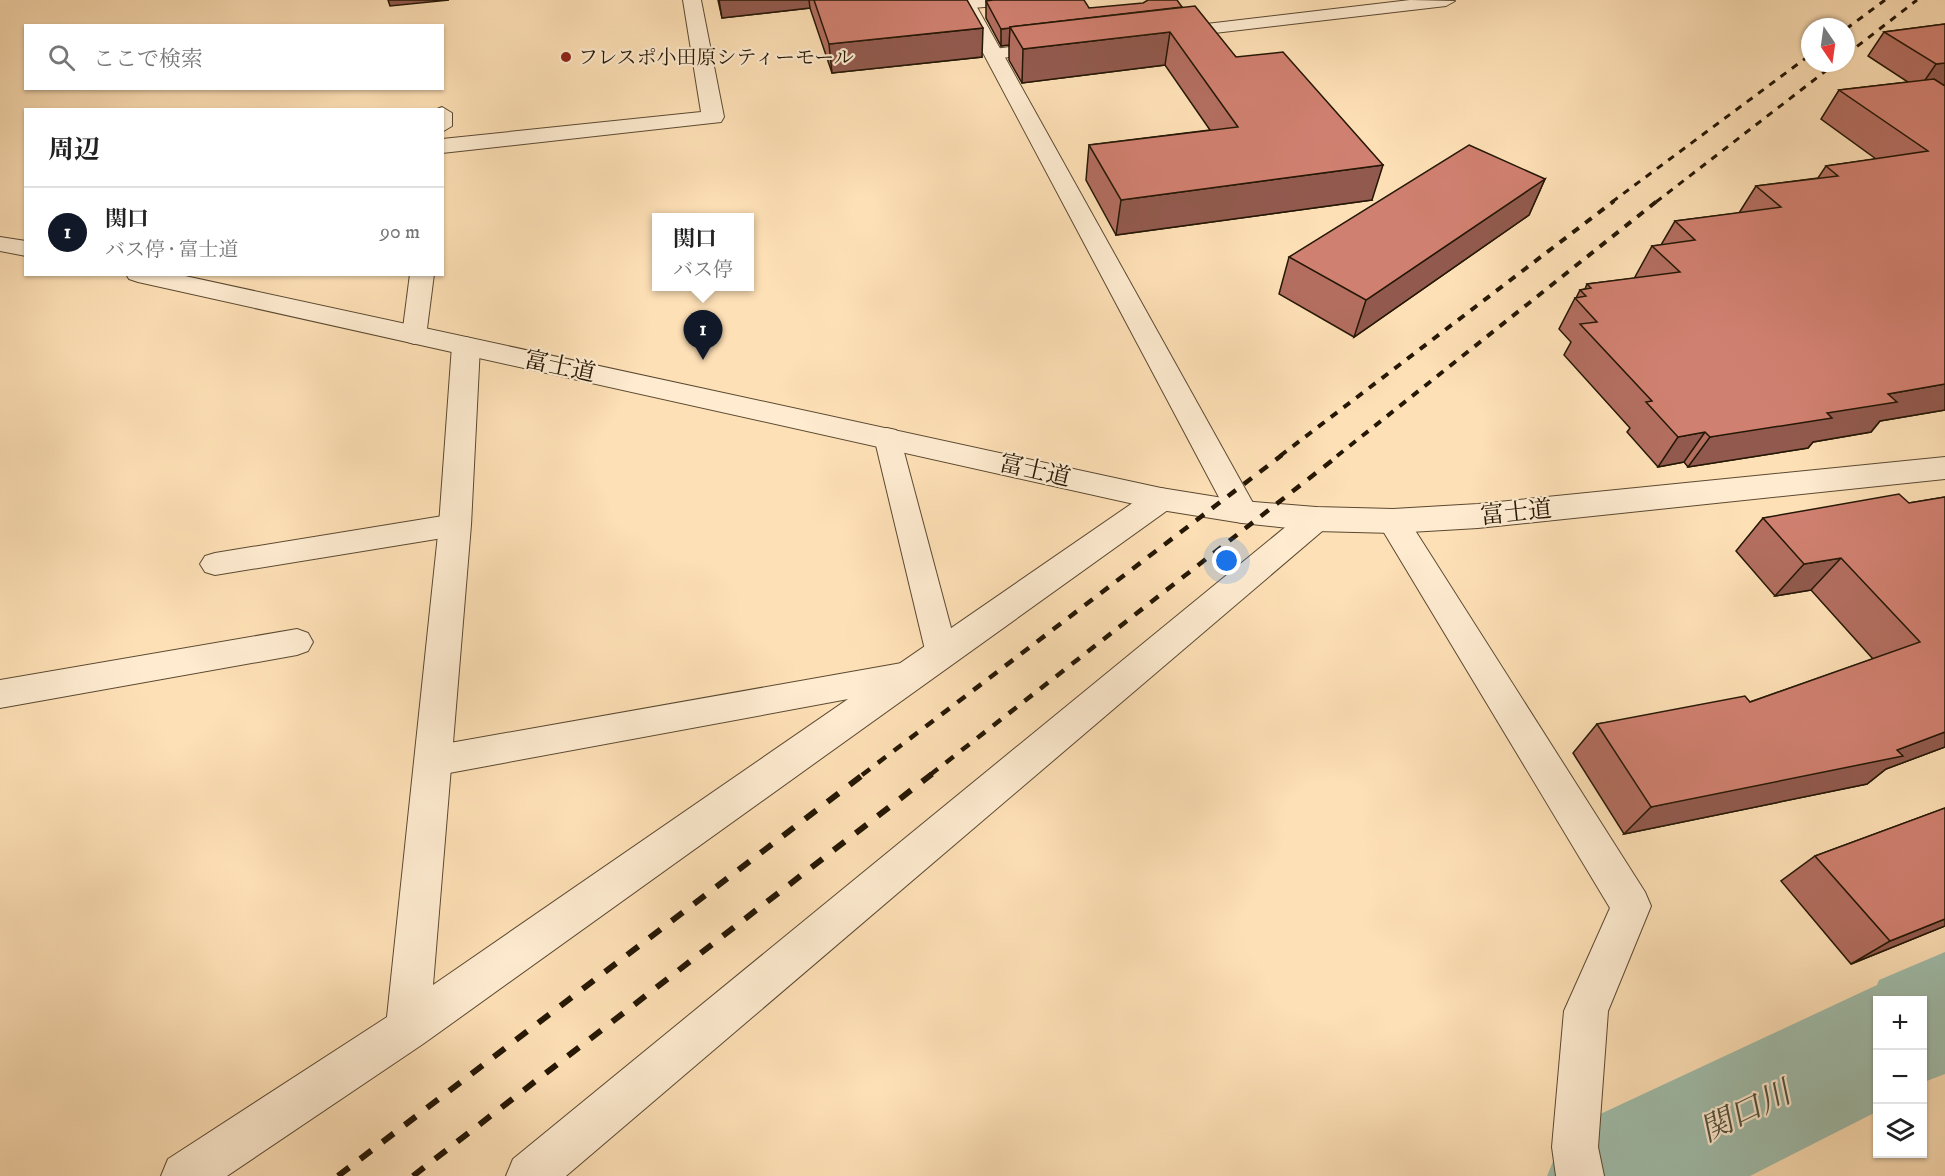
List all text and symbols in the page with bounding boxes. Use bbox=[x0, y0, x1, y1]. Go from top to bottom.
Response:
north arrow bbox=[1801, 18, 1855, 72]
search box bbox=[24, 24, 444, 90]
icon: search bbox=[45, 41, 78, 74]
text: ここで検索 bbox=[93, 46, 203, 73]
place label: フレスポ小田原シティーモール bbox=[578, 46, 854, 71]
marker: フレスポ小田原シティーモール bbox=[559, 50, 573, 64]
text: 周辺 bbox=[48, 134, 100, 167]
text: 関口 bbox=[105, 206, 149, 233]
popup bbox=[652, 213, 754, 291]
text: 1 bbox=[64, 220, 71, 245]
text: 90 m bbox=[380, 220, 420, 245]
text: 関口 bbox=[673, 226, 717, 253]
text: バス停 · 富士道 bbox=[105, 238, 238, 263]
text: バス停 bbox=[673, 258, 733, 283]
pin: 1 bbox=[684, 310, 722, 360]
street label: 富士道 bbox=[521, 345, 598, 389]
street label: 富士道 bbox=[996, 448, 1073, 494]
street label: 富士道 bbox=[1479, 494, 1553, 532]
your location bbox=[1212, 546, 1241, 575]
map controls bbox=[1873, 996, 1927, 1158]
button: + bbox=[1873, 996, 1927, 1050]
button: − bbox=[1873, 1050, 1927, 1104]
water label: 関口川 bbox=[1694, 1072, 1800, 1152]
button: layers bbox=[1873, 1104, 1927, 1158]

